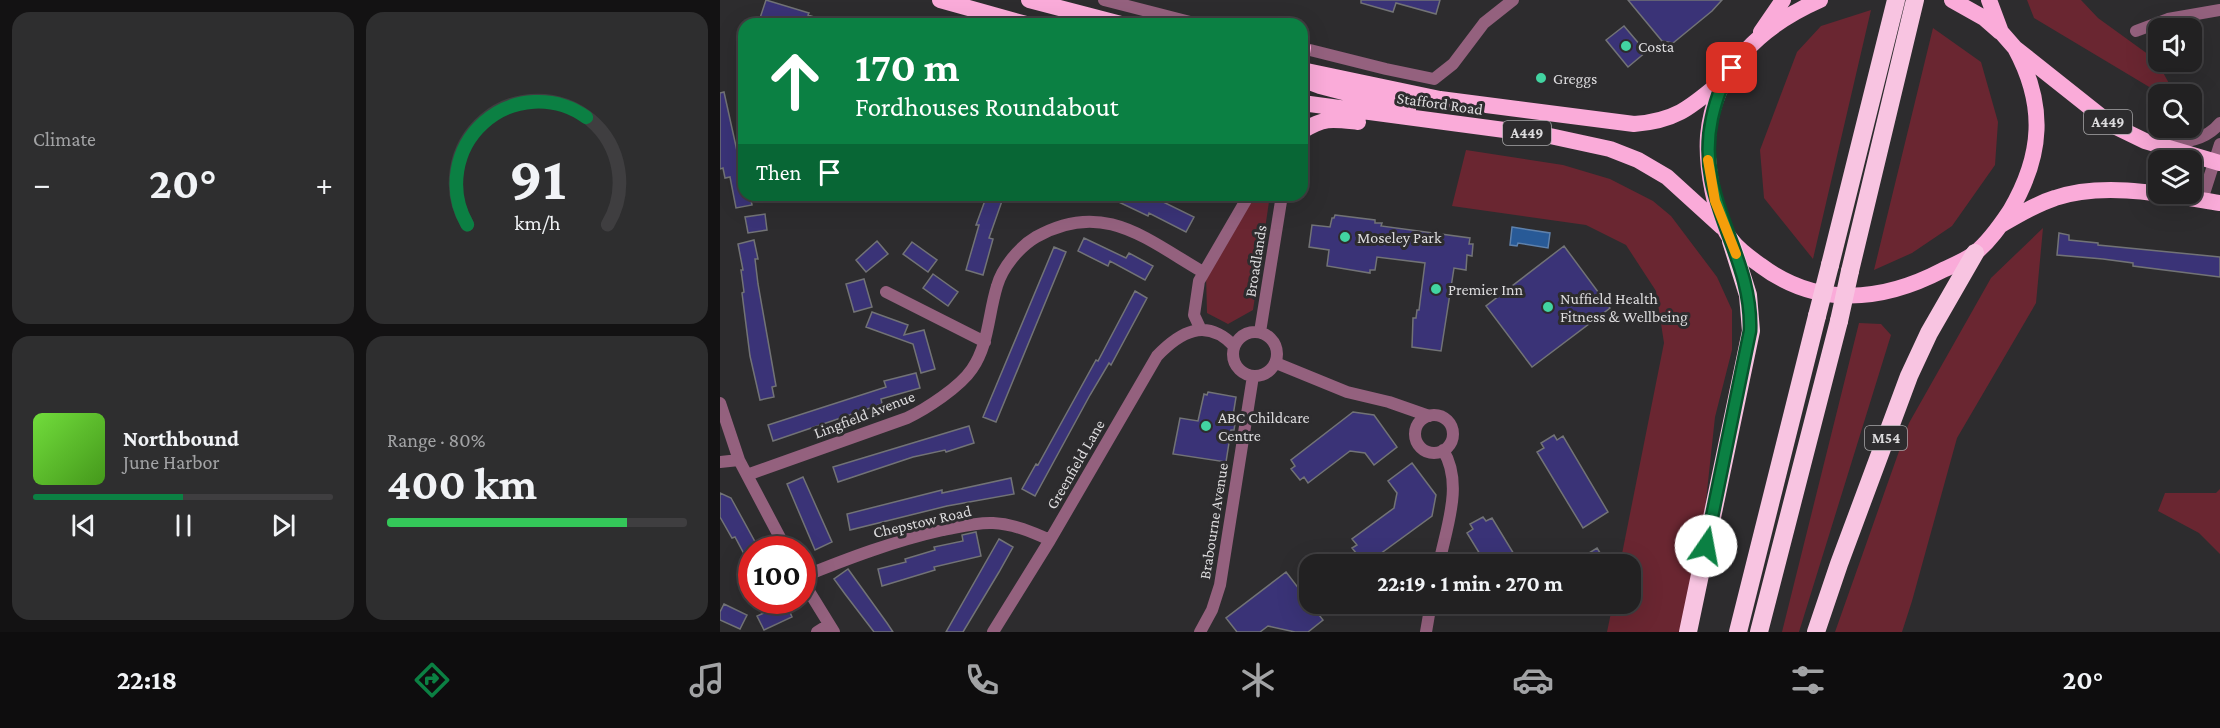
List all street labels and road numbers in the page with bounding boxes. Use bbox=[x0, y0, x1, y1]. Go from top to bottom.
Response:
street label: Stafford Road bbox=[1396, 89, 1485, 118]
road number: A449 bbox=[2084, 110, 2132, 134]
road number: A449 bbox=[1503, 121, 1551, 145]
street label: Broadlands bbox=[1241, 224, 1270, 298]
street label: Lingfield Avenue bbox=[811, 387, 917, 442]
street label: Greenfield Lane bbox=[1043, 417, 1108, 512]
road number: M54 bbox=[1865, 426, 1907, 450]
street label: Brabourne Avenue bbox=[1196, 462, 1231, 580]
street label: Chepstow Road bbox=[871, 502, 974, 542]

